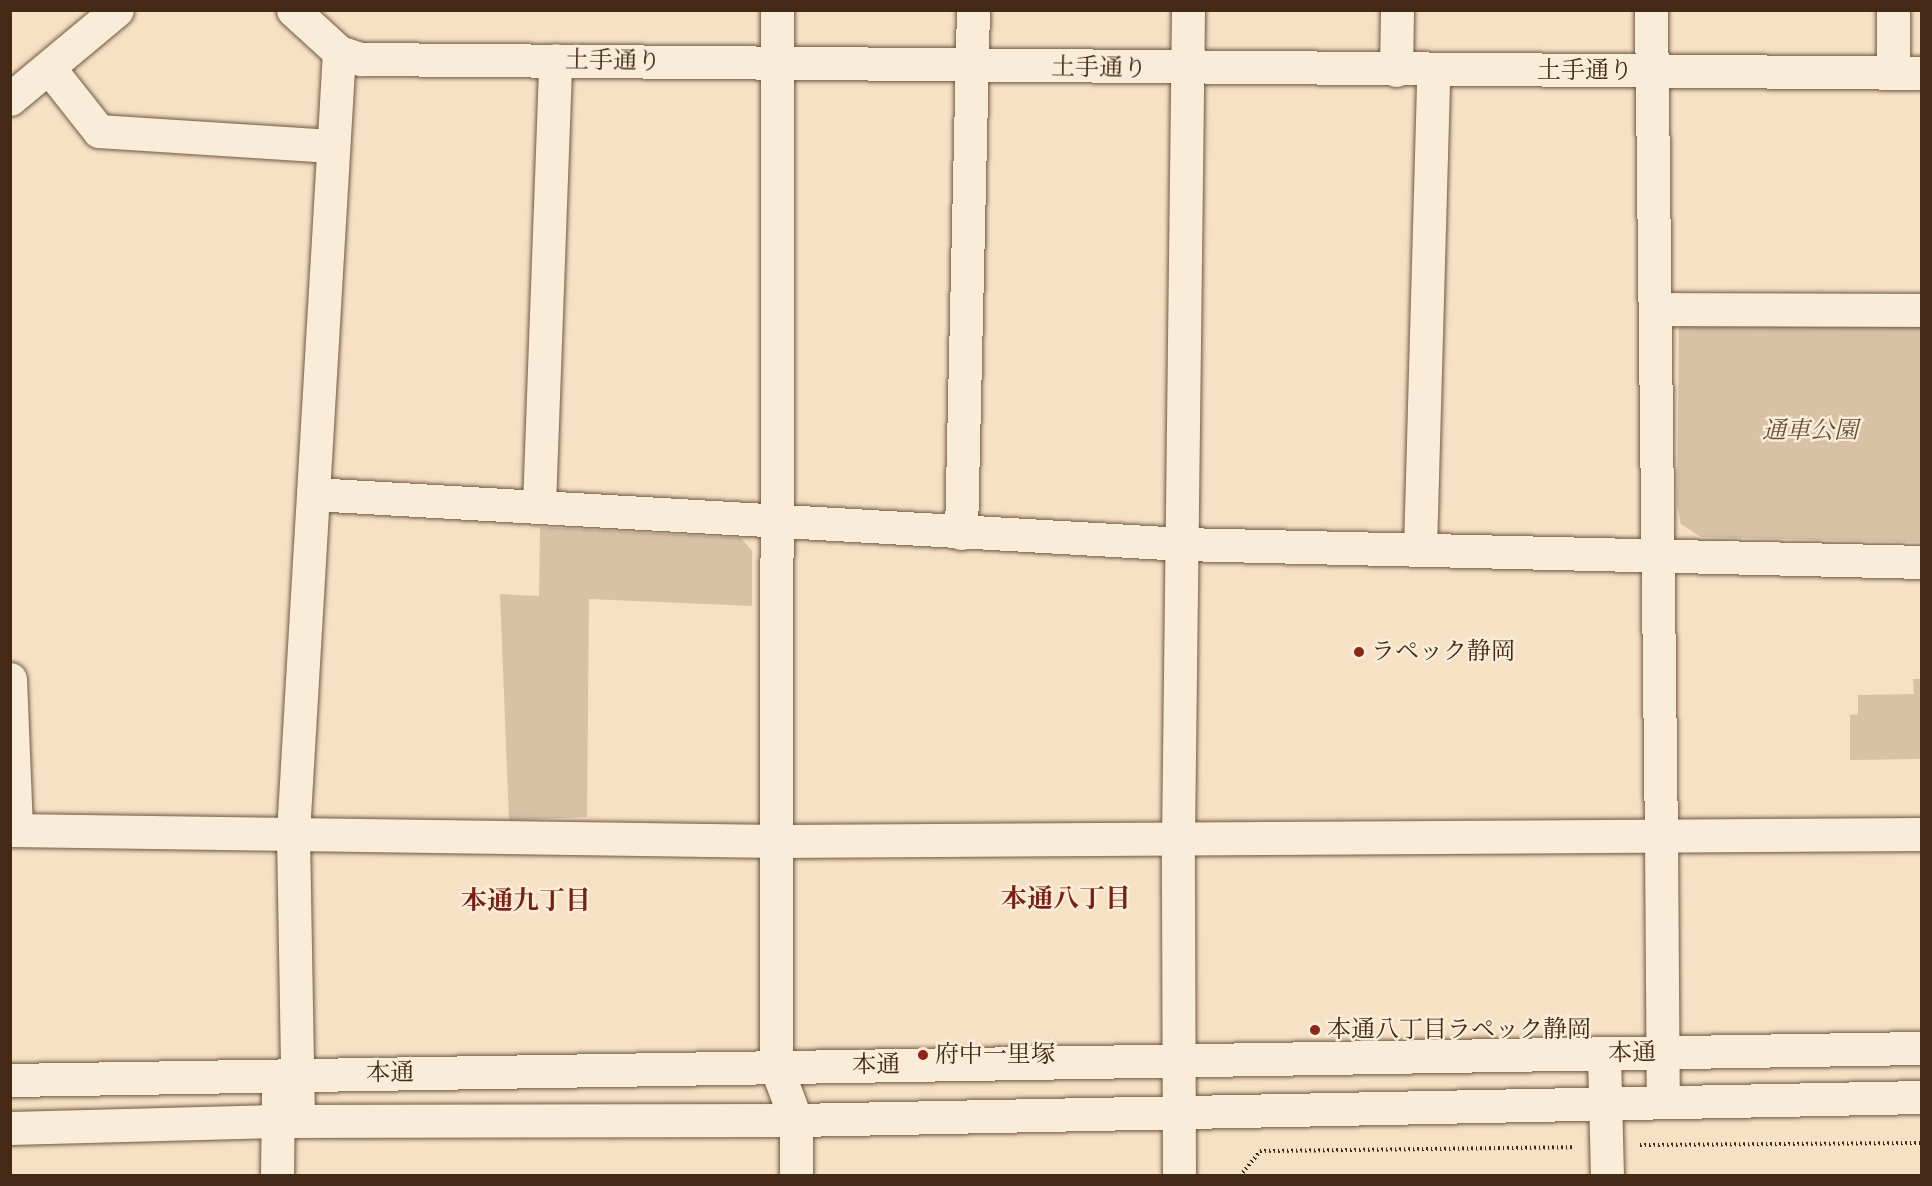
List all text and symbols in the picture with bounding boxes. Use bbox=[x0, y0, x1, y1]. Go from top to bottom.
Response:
street label: 土手通り bbox=[565, 46, 661, 76]
street label: 土手通り bbox=[1051, 53, 1147, 83]
street label: 土手通り bbox=[1537, 57, 1633, 85]
park label: 通車公園 bbox=[1762, 417, 1858, 445]
place label: ラペック静岡 bbox=[1371, 638, 1515, 666]
marker: ラペック静岡 bbox=[1352, 645, 1366, 659]
district label: 本通八丁目 bbox=[1001, 883, 1131, 915]
district label: 本通九丁目 bbox=[461, 885, 591, 917]
place label: 本通八丁目ラペック静岡 bbox=[1327, 1016, 1591, 1044]
marker: 本通八丁目ラペック静岡 bbox=[1308, 1023, 1322, 1037]
street label: 本通 bbox=[1608, 1038, 1656, 1068]
place label: 府中一里塚 bbox=[935, 1041, 1055, 1069]
marker: 府中一里塚 bbox=[916, 1048, 930, 1062]
street label: 本通 bbox=[852, 1050, 900, 1080]
street label: 本通 bbox=[366, 1058, 414, 1088]

